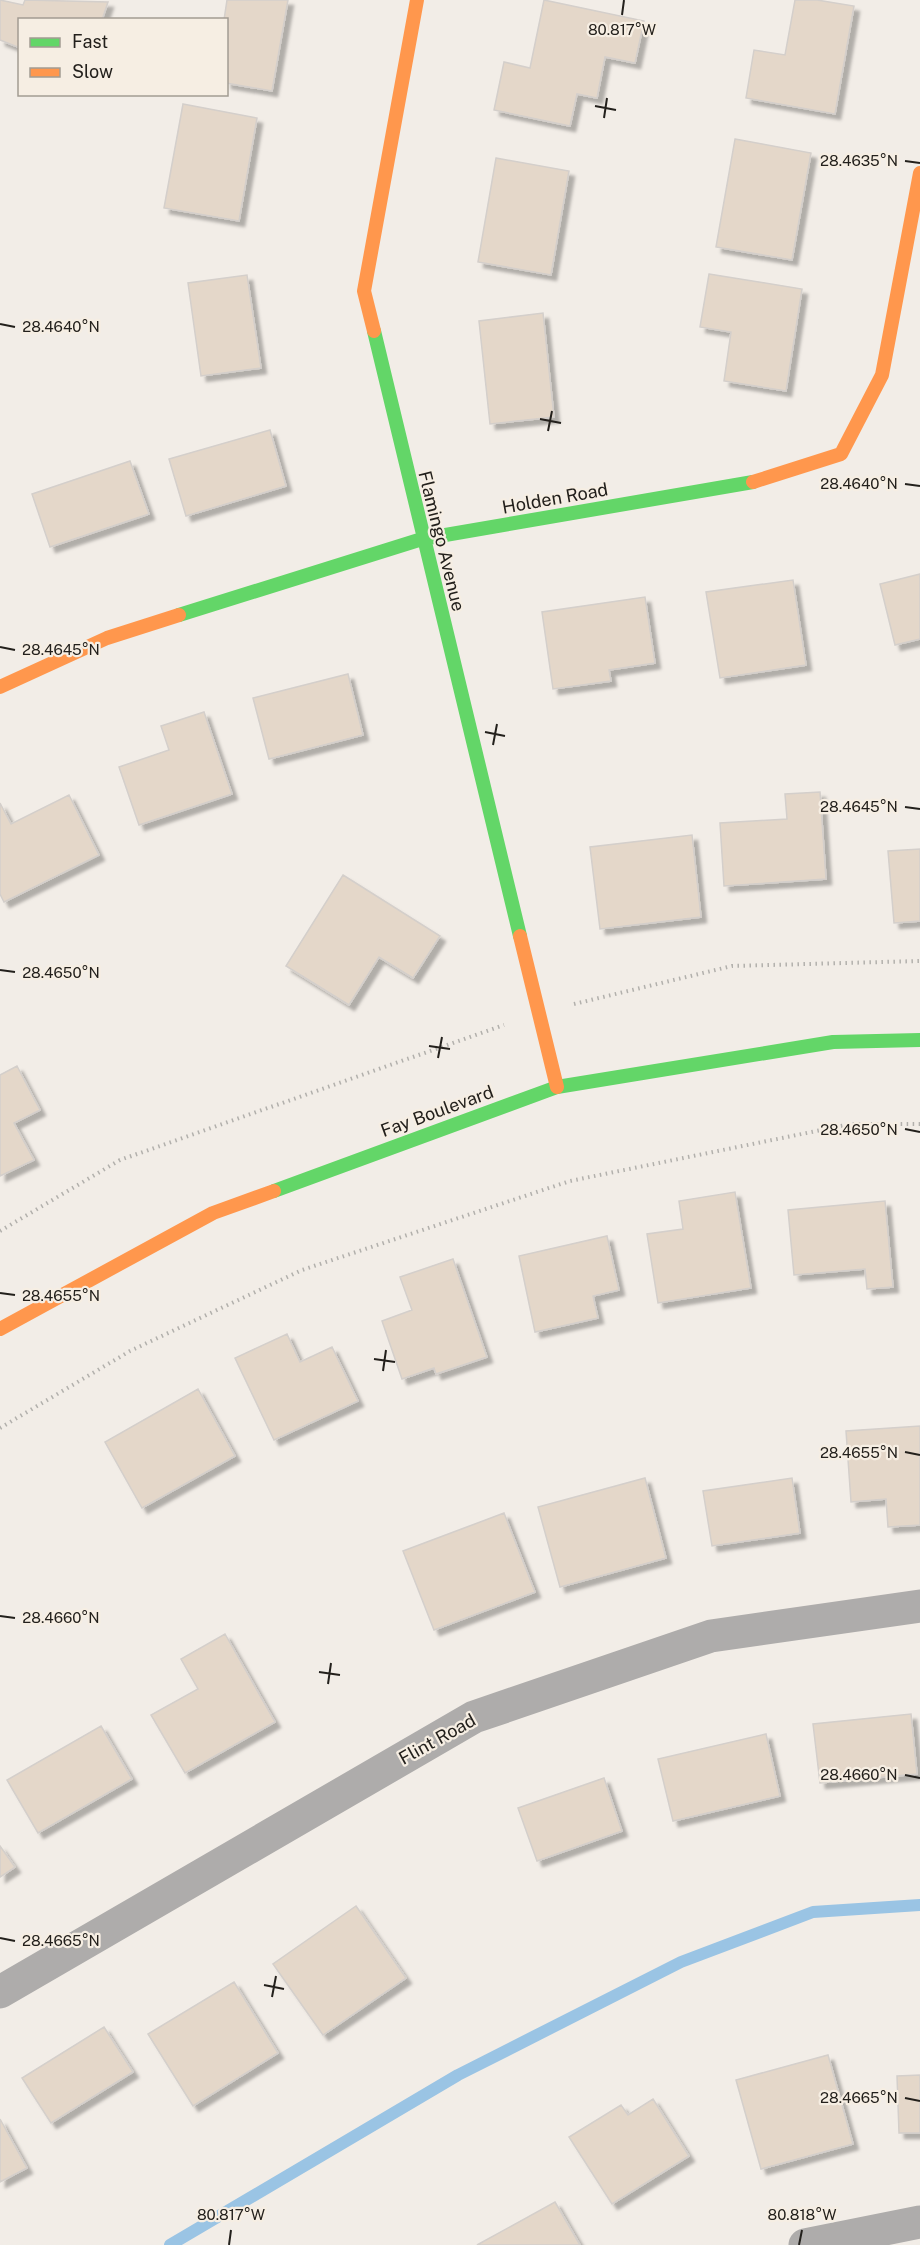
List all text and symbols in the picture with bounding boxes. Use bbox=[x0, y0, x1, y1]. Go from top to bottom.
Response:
legend bbox=[18, 18, 228, 96]
text: 80.817°W bbox=[588, 21, 656, 38]
text: Fast bbox=[72, 31, 108, 52]
text: Slow bbox=[72, 61, 113, 82]
text: 28.4635°N bbox=[820, 152, 898, 169]
text: 28.4640°N bbox=[22, 318, 100, 335]
street label: Flamingo Avenue bbox=[414, 469, 470, 613]
text: 28.4640°N bbox=[820, 475, 898, 492]
street label: Holden Road bbox=[500, 478, 610, 518]
text: 28.4645°N bbox=[22, 641, 100, 658]
text: 28.4645°N bbox=[820, 798, 898, 815]
text: 28.4650°N bbox=[22, 964, 100, 981]
street label: Fay Boulevard bbox=[378, 1081, 496, 1141]
text: 28.4650°N bbox=[820, 1121, 898, 1138]
text: 28.4655°N bbox=[22, 1287, 100, 1304]
text: 28.4655°N bbox=[820, 1444, 898, 1461]
text: 28.4660°N bbox=[22, 1609, 100, 1626]
street label: Flint Road bbox=[395, 1709, 479, 1769]
text: 28.4660°N bbox=[820, 1766, 898, 1783]
text: 28.4665°N bbox=[22, 1932, 100, 1949]
text: 28.4665°N bbox=[820, 2089, 898, 2106]
text: 80.817°W bbox=[197, 2206, 265, 2223]
text: 80.818°W bbox=[768, 2206, 836, 2223]

